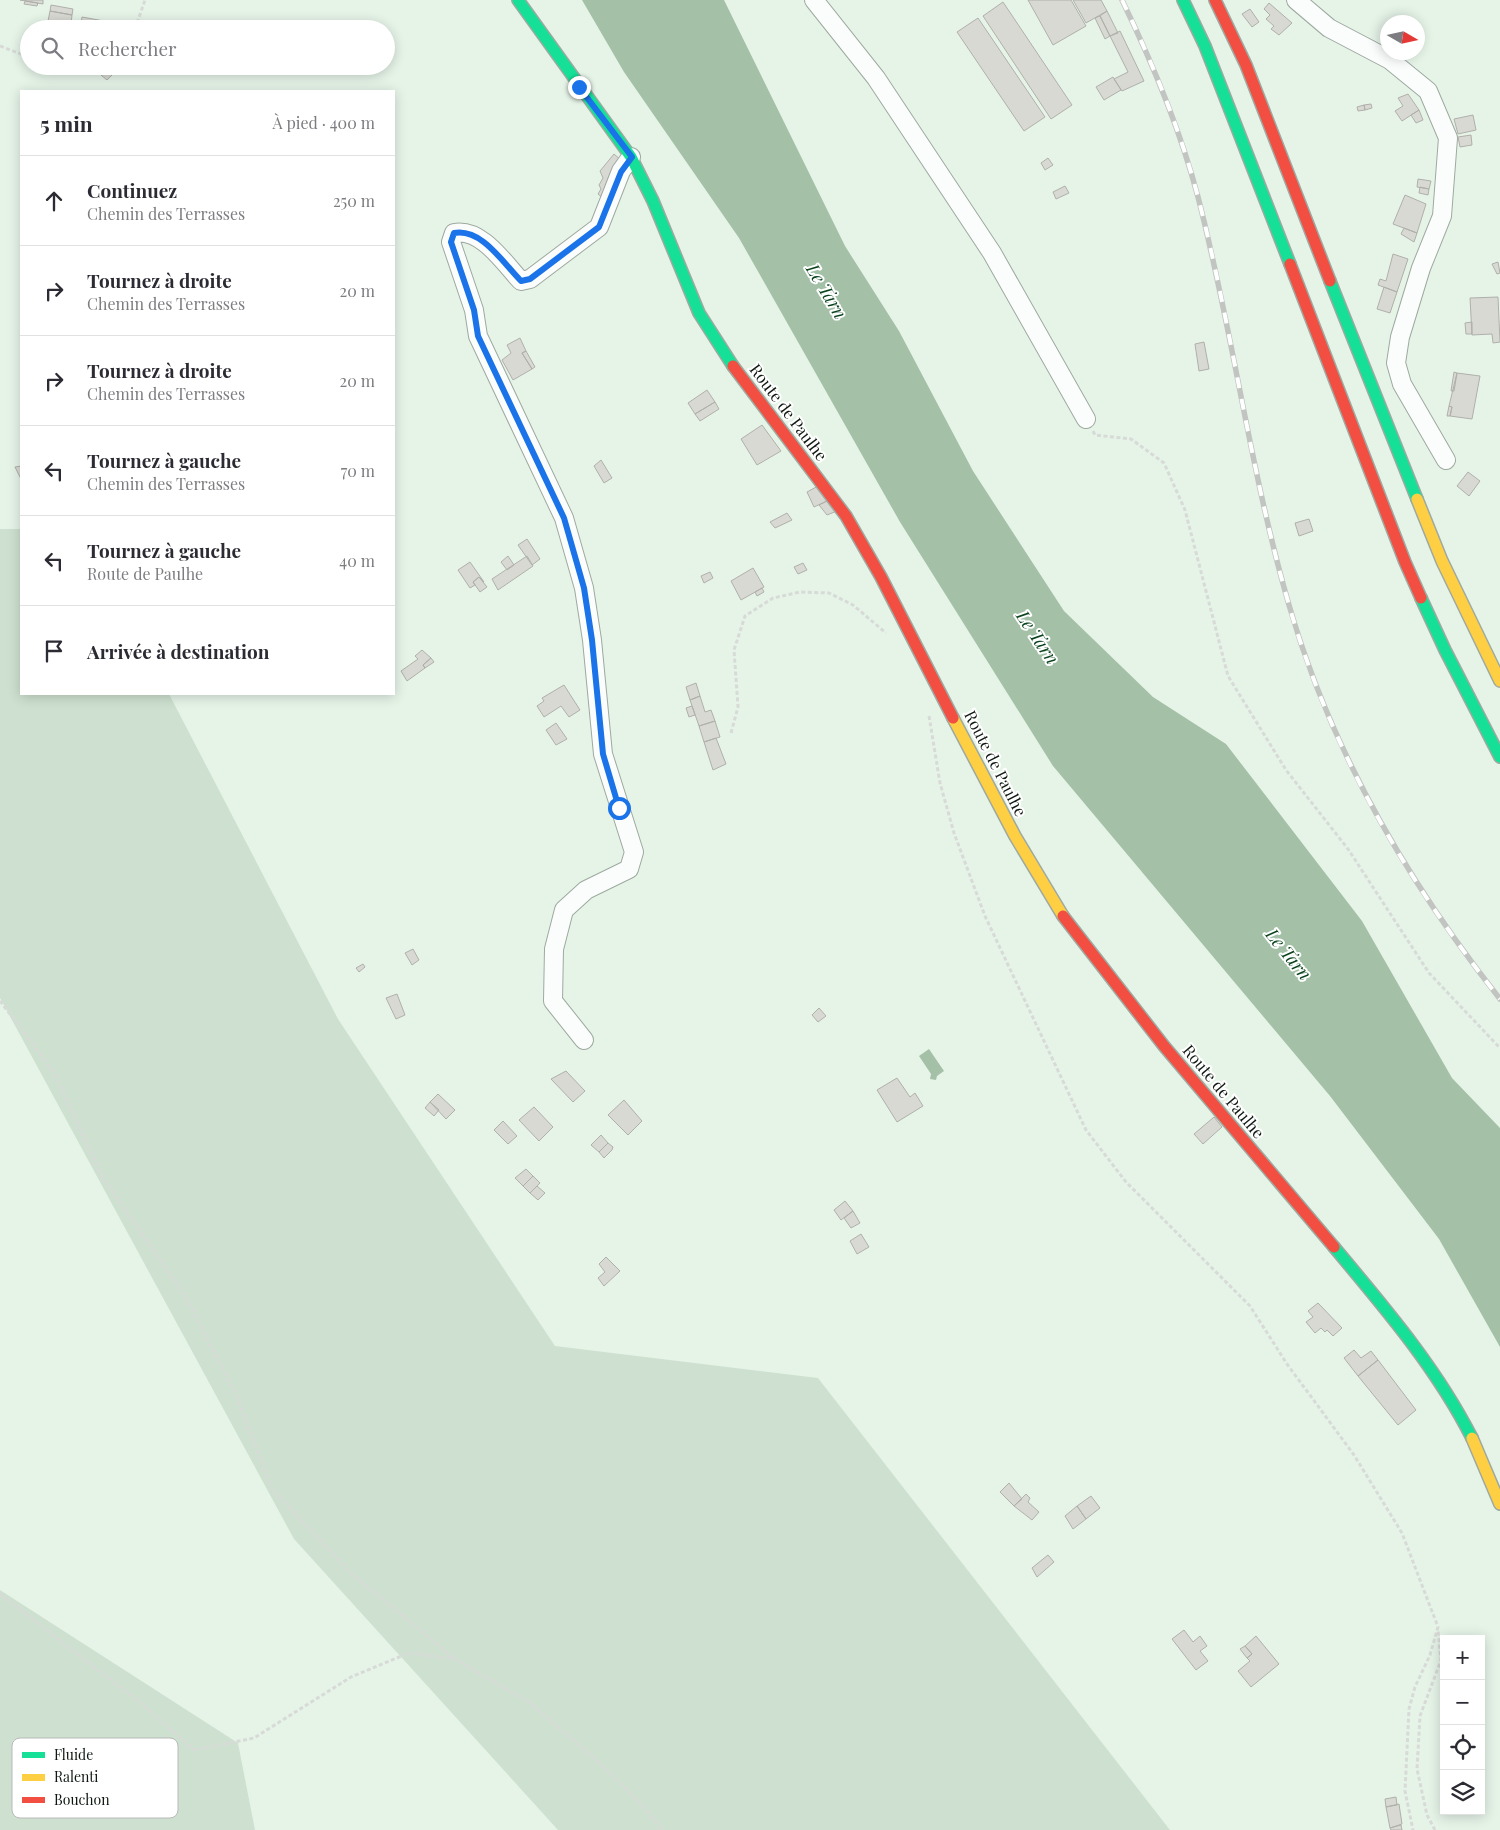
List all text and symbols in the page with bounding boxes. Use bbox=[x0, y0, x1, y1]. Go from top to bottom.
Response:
north arrow bbox=[1380, 15, 1425, 60]
search box bbox=[20, 20, 395, 75]
icon: search bbox=[38, 34, 66, 62]
text: Rechercher bbox=[78, 35, 177, 61]
route end bbox=[568, 76, 591, 99]
text: 5 min bbox=[40, 109, 93, 137]
text: À pied · 400 m bbox=[272, 112, 375, 133]
text: Continuez bbox=[87, 177, 177, 203]
icon: ahead bbox=[40, 187, 68, 215]
text: 250 m bbox=[333, 190, 375, 211]
text: Chemin des Terrasses bbox=[87, 203, 245, 224]
water label: Le Tarn bbox=[801, 258, 853, 323]
text: Tournez à droite bbox=[87, 267, 232, 293]
icon: right bbox=[40, 277, 68, 305]
text: 20 m bbox=[340, 280, 375, 301]
text: Chemin des Terrasses bbox=[87, 293, 245, 314]
text: Tournez à droite bbox=[87, 357, 232, 383]
street label: Route de Paulhe bbox=[746, 359, 832, 465]
icon: right bbox=[40, 367, 68, 395]
text: 20 m bbox=[340, 370, 375, 391]
text: Chemin des Terrasses bbox=[87, 383, 245, 404]
text: Tournez à gauche bbox=[87, 447, 241, 473]
icon: left bbox=[40, 457, 68, 485]
text: 70 m bbox=[341, 460, 375, 481]
text: Chemin des Terrasses bbox=[87, 473, 245, 494]
text: Tournez à gauche bbox=[87, 537, 241, 563]
icon: left bbox=[40, 547, 68, 575]
text: 40 m bbox=[339, 550, 375, 571]
text: Route de Paulhe bbox=[87, 563, 203, 584]
water label: Le Tarn bbox=[1011, 605, 1065, 669]
icon: arrive bbox=[40, 637, 68, 665]
text: Arrivée à destination bbox=[87, 638, 269, 664]
street label: Route de Paulhe bbox=[960, 706, 1032, 820]
route start bbox=[608, 797, 631, 820]
water label: Le Tarn bbox=[1260, 922, 1317, 985]
street label: Route de Paulhe bbox=[1179, 1040, 1269, 1142]
map controls bbox=[1440, 1635, 1485, 1815]
button: + bbox=[1440, 1635, 1485, 1680]
button: − bbox=[1440, 1680, 1485, 1725]
button: locate bbox=[1440, 1725, 1485, 1770]
legend bbox=[12, 1738, 178, 1818]
text: Fluide bbox=[54, 1745, 93, 1764]
text: Ralenti bbox=[54, 1767, 98, 1786]
button: layers bbox=[1440, 1770, 1485, 1815]
text: Bouchon bbox=[54, 1790, 110, 1809]

